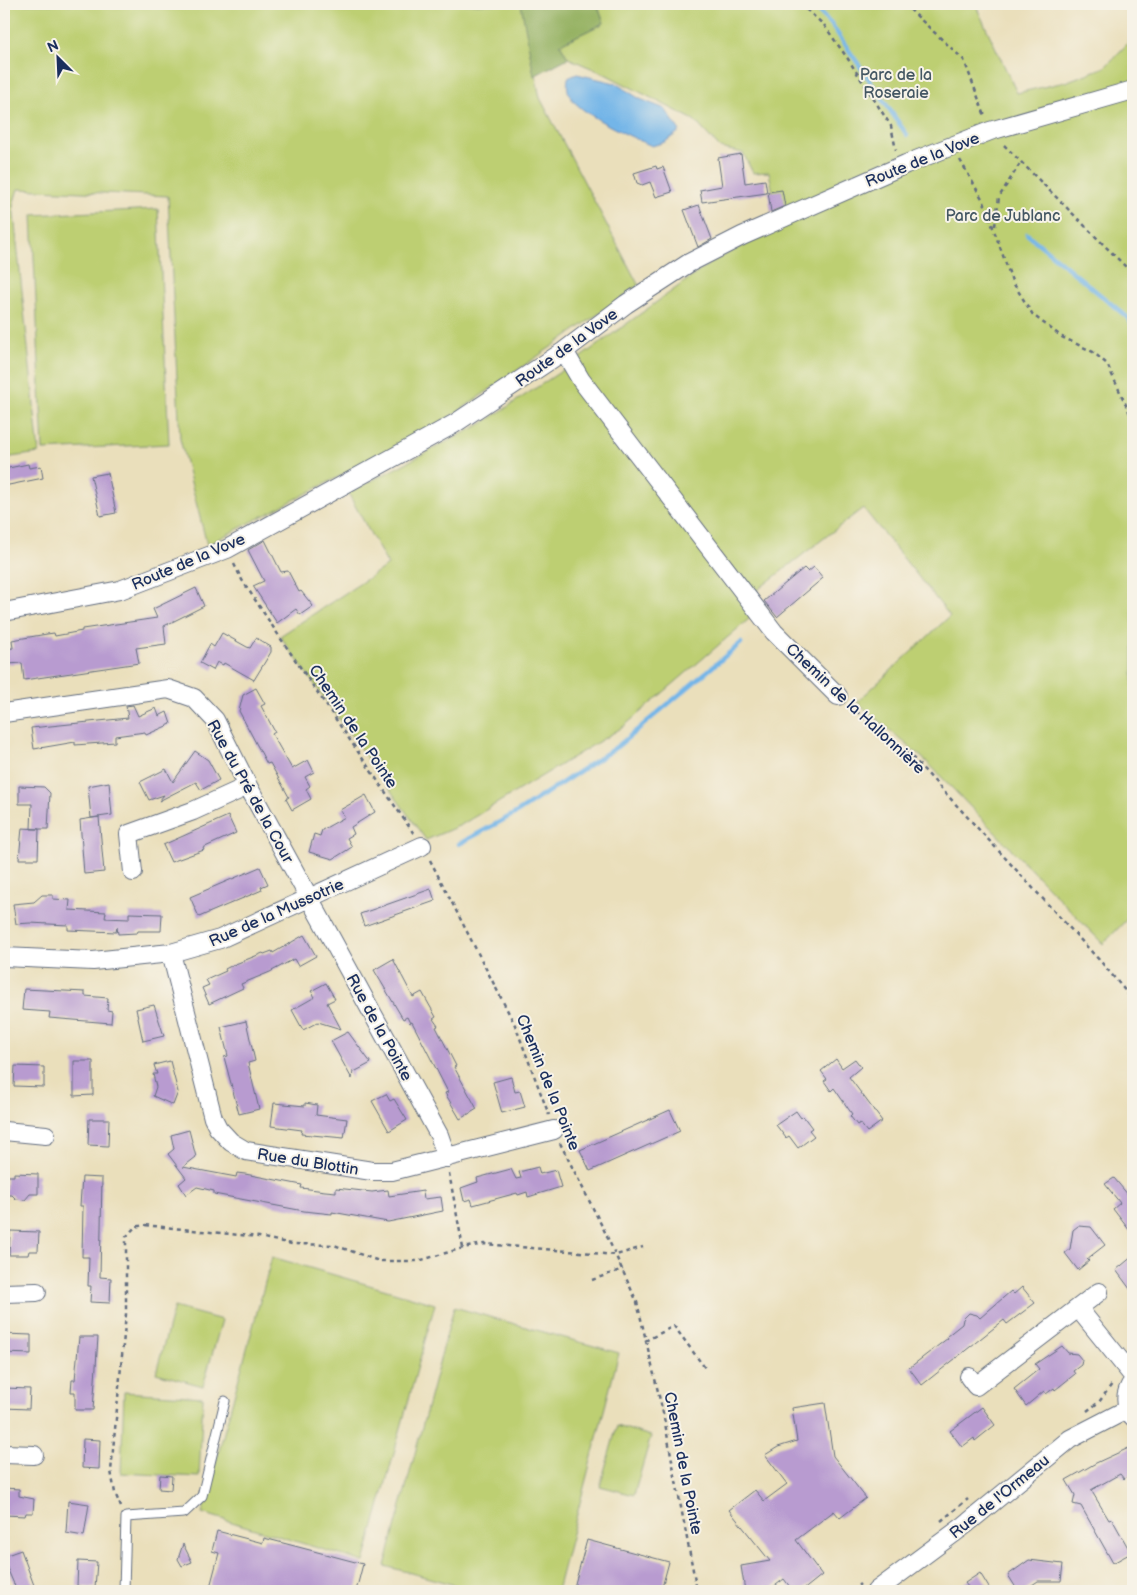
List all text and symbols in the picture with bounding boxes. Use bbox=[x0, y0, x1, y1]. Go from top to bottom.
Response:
north arrow bbox=[32, 32, 82, 82]
text: N bbox=[45, 37, 61, 56]
park label: Parc de la Roseraie bbox=[860, 66, 932, 103]
street label: Route de la Vove bbox=[863, 129, 983, 192]
park label: Parc de Jublanc bbox=[945, 207, 1061, 226]
street label: Route de la Vove bbox=[512, 305, 622, 392]
street label: Route de la Vove bbox=[129, 530, 249, 595]
street label: Chemin de la Hallonnière bbox=[782, 640, 929, 779]
street label: Chemin de la Pointe bbox=[304, 661, 401, 793]
street label: Rue du Pré de la Cour bbox=[202, 717, 297, 867]
street label: Rue de la Mussotrie bbox=[206, 875, 347, 952]
street label: Rue de la Pointe bbox=[342, 971, 416, 1085]
street label: Chemin de la Pointe bbox=[512, 1012, 584, 1154]
street label: Rue du Blottin bbox=[256, 1145, 360, 1180]
street label: Chemin de la Pointe bbox=[659, 1390, 706, 1537]
street label: Rue de l'Ormeau bbox=[946, 1451, 1054, 1543]

